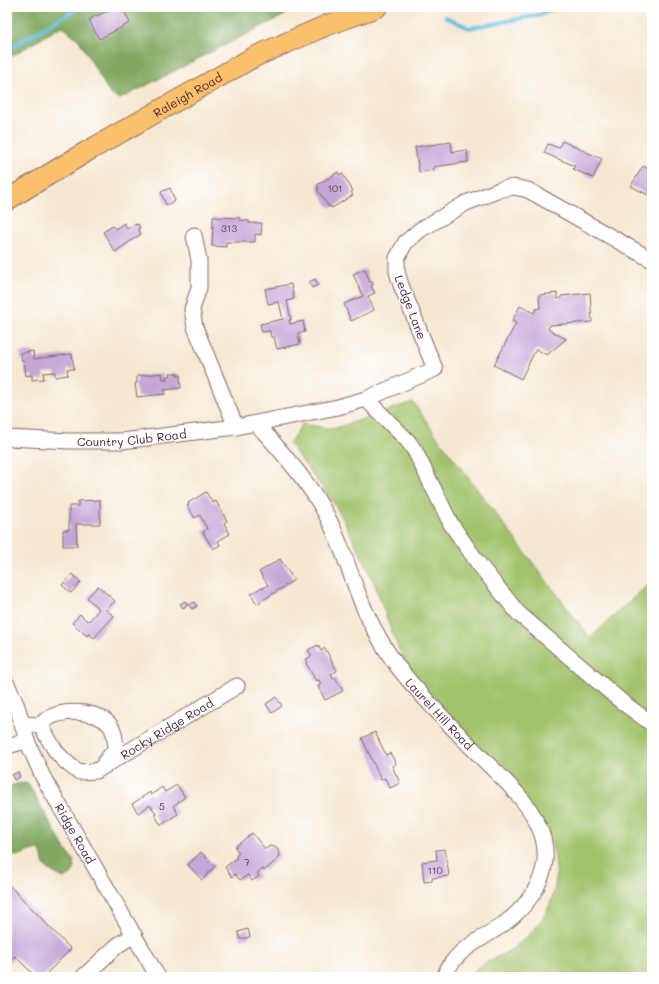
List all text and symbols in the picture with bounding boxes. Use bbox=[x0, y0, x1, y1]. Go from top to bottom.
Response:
street label: Raleigh Road bbox=[150, 69, 225, 121]
house number: 101 bbox=[327, 181, 343, 195]
house number: 313 bbox=[221, 221, 237, 235]
street label: Ledge Lane bbox=[391, 273, 431, 341]
street label: Country Club Road bbox=[77, 425, 188, 449]
street label: Laurel Hill Road bbox=[402, 674, 477, 753]
street label: Rocky Ridge Road bbox=[117, 694, 216, 762]
house number: 5 bbox=[159, 799, 165, 813]
street label: Ridge Road bbox=[52, 800, 99, 867]
house number: 7 bbox=[244, 855, 250, 869]
house number: 110 bbox=[427, 863, 443, 877]

